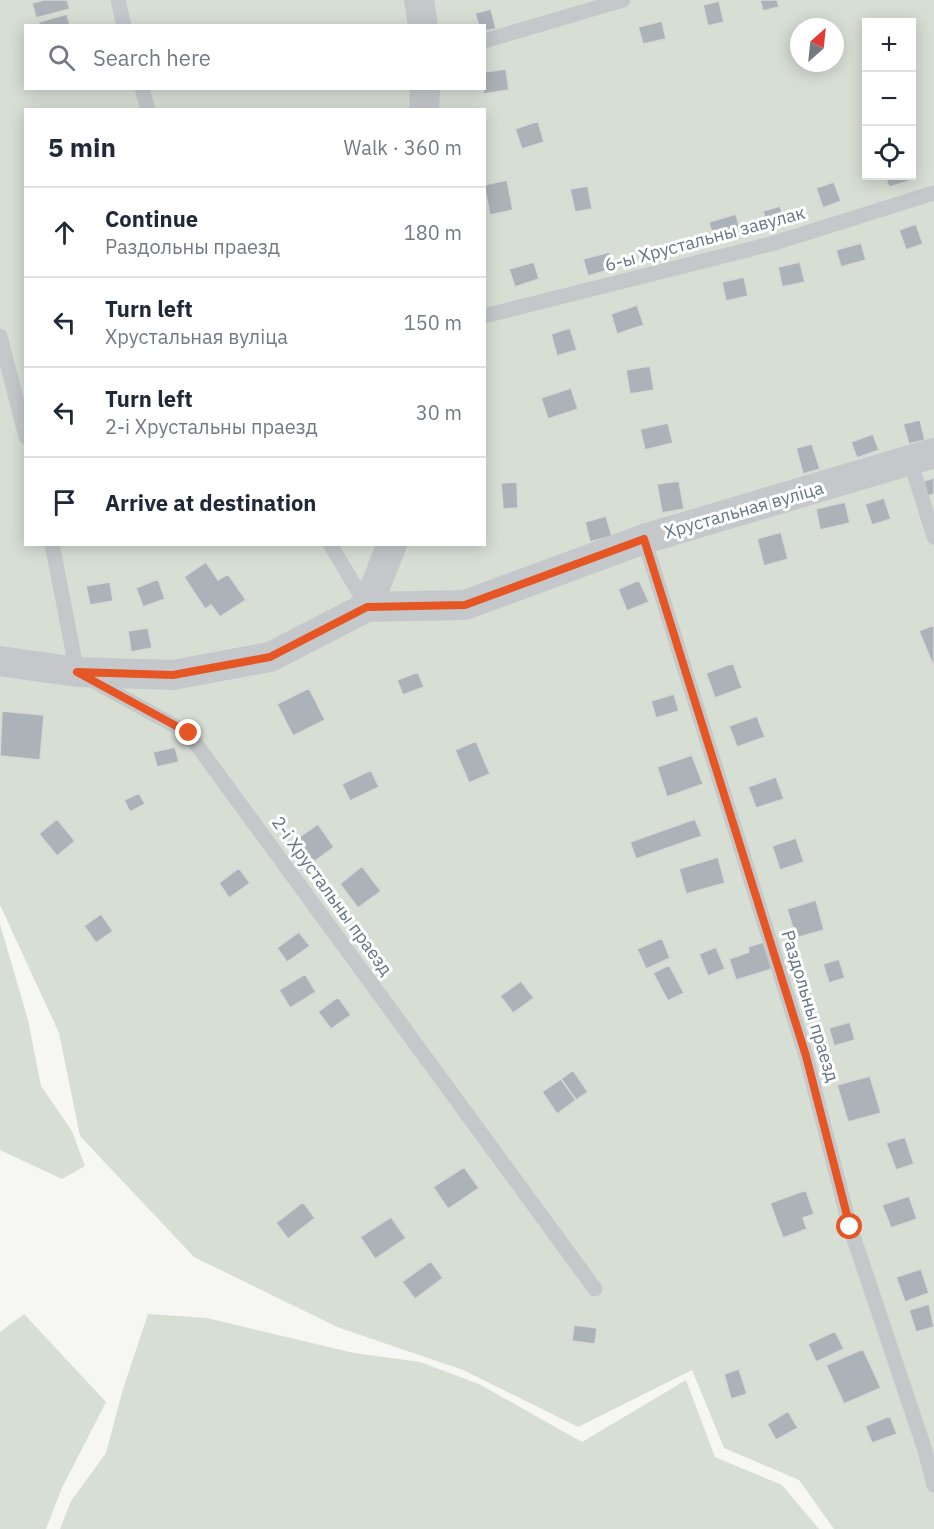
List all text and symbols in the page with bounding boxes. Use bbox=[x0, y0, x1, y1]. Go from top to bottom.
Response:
north arrow bbox=[790, 18, 844, 72]
map controls bbox=[862, 18, 916, 180]
button: + bbox=[862, 18, 916, 72]
search box bbox=[24, 24, 486, 90]
icon: search bbox=[45, 41, 78, 74]
text: Search here bbox=[93, 43, 211, 72]
button: − bbox=[862, 72, 916, 126]
button: locate bbox=[862, 126, 916, 180]
text: 5 min bbox=[48, 130, 116, 164]
text: Walk · 360 m bbox=[344, 134, 462, 161]
street label: 6-ы Хрустальны завулак bbox=[602, 201, 808, 276]
text: Continue bbox=[105, 204, 198, 233]
icon: ahead bbox=[48, 216, 81, 249]
text: 180 m bbox=[404, 219, 462, 246]
text: Раздольны праезд bbox=[105, 233, 280, 260]
text: Turn left bbox=[105, 294, 193, 323]
icon: left bbox=[48, 306, 81, 339]
text: 150 m bbox=[404, 309, 462, 336]
text: Хрустальная вуліца bbox=[105, 323, 288, 350]
text: Turn left bbox=[105, 384, 193, 413]
icon: left bbox=[48, 396, 81, 429]
text: 30 m bbox=[416, 399, 462, 426]
text: 2-і Хрустальны праезд bbox=[105, 413, 318, 440]
street label: Хрустальная вуліца bbox=[662, 476, 826, 543]
icon: arrive bbox=[48, 486, 81, 519]
text: Arrive at destination bbox=[105, 488, 316, 517]
route end bbox=[175, 719, 201, 745]
street label: 2-і Хрустальны праезд bbox=[267, 812, 398, 980]
street label: Раздольны праезд bbox=[776, 927, 845, 1085]
route start bbox=[836, 1213, 862, 1239]

